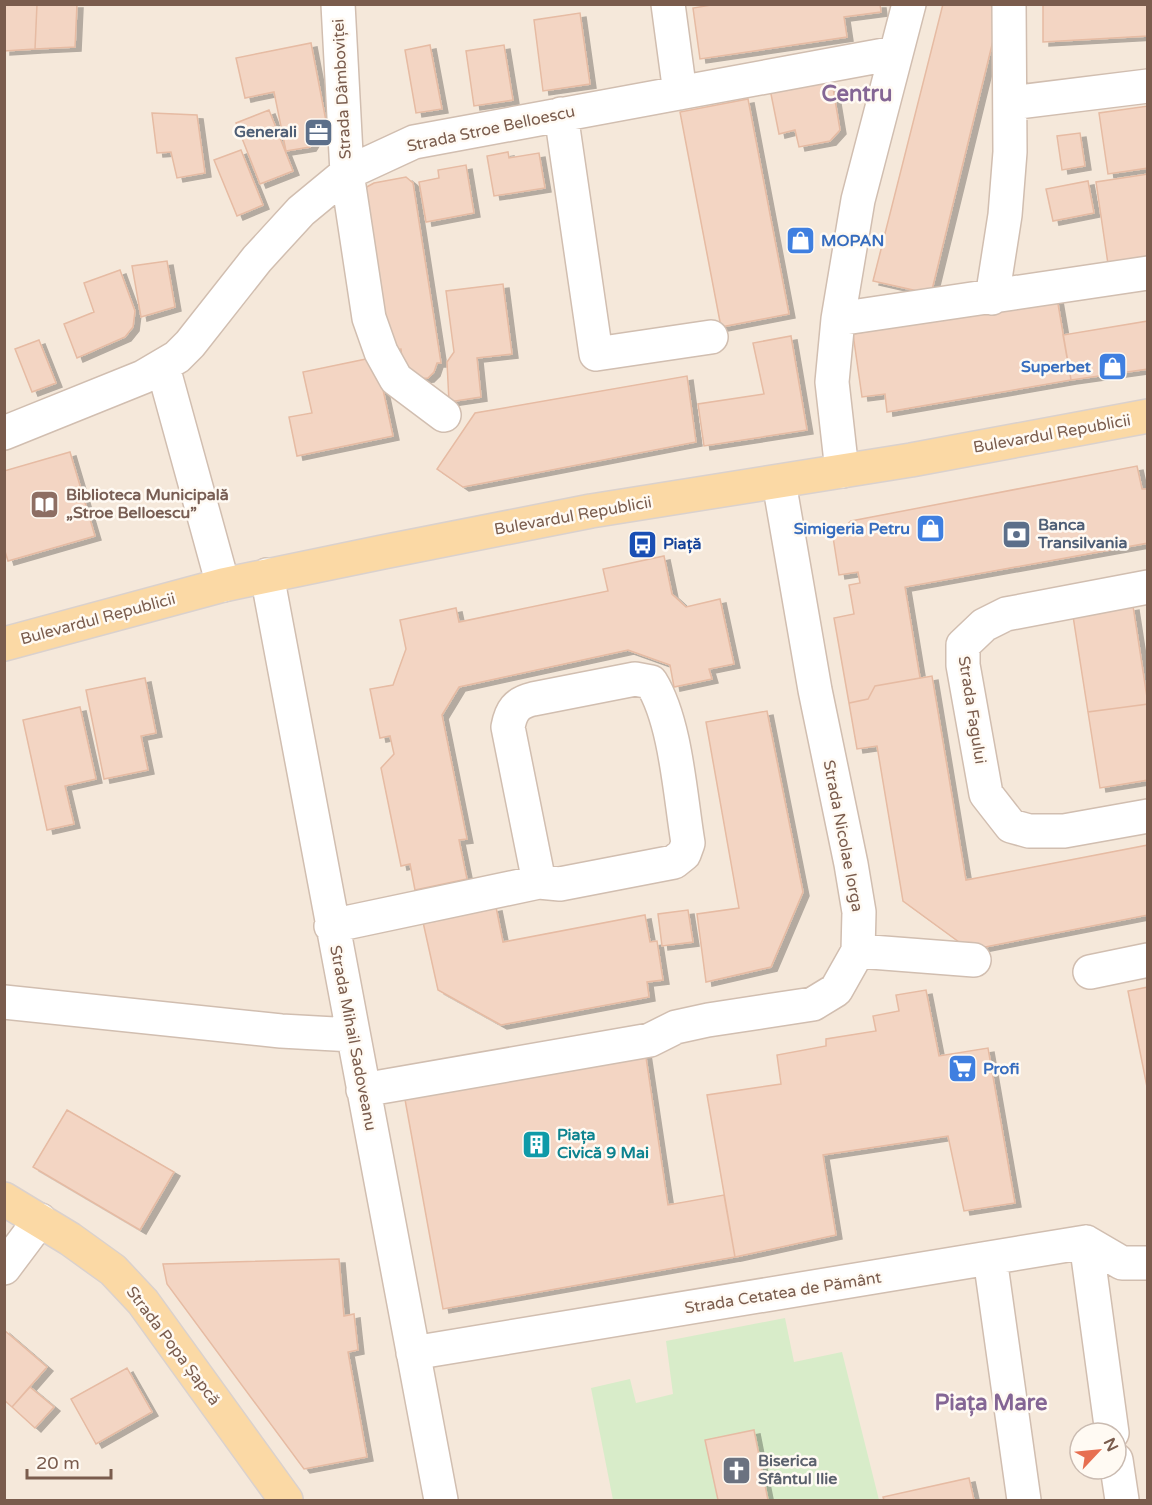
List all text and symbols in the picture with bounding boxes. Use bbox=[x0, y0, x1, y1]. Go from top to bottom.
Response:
street label: Strada Dâmboviței bbox=[328, 18, 356, 160]
district label: Centru bbox=[822, 81, 892, 107]
street label: Strada Stroe Belloescu bbox=[405, 101, 577, 157]
office icon: Generali bbox=[302, 116, 334, 148]
place label: Generali bbox=[234, 122, 297, 142]
shop icon: MOPAN bbox=[784, 225, 816, 257]
place label: MOPAN bbox=[821, 231, 884, 251]
shop icon: Superbet bbox=[1096, 351, 1128, 383]
place label: Superbet bbox=[1021, 357, 1092, 377]
street label: Bulevardul Republicii bbox=[972, 410, 1132, 458]
place label: Biblioteca Municipală „Stroe Belloescu” bbox=[66, 485, 229, 523]
library icon: Biblioteca Municipală „Stroe Belloescu” bbox=[29, 488, 61, 520]
street label: Bulevardul Republicii bbox=[493, 492, 653, 540]
shop icon: Simigeria Petru bbox=[915, 513, 947, 545]
place label: Banca Transilvania bbox=[1037, 515, 1127, 553]
bank icon: Banca Transilvania bbox=[1001, 518, 1033, 550]
place label: Simigeria Petru bbox=[794, 519, 910, 539]
bus stop icon: Piață bbox=[626, 528, 658, 560]
place label: Piață bbox=[663, 534, 702, 554]
street label: Bulevardul Republicii bbox=[18, 589, 178, 649]
street label: Strada Fagului bbox=[954, 655, 990, 765]
street label: Strada Nicolae Iorga bbox=[818, 758, 868, 914]
street label: Strada Mihail Sadoveanu bbox=[325, 944, 381, 1132]
supermarket icon: Profi bbox=[946, 1053, 978, 1085]
place label: Profi bbox=[983, 1059, 1019, 1079]
place label: Piața Civică 9 Mai bbox=[557, 1125, 649, 1163]
building icon: Piața Civică 9 Mai bbox=[520, 1128, 552, 1160]
street label: Strada Cetatea de Pământ bbox=[683, 1268, 883, 1318]
street label: Strada Popa Șapcă bbox=[122, 1282, 224, 1410]
district label: Piața Mare bbox=[935, 1390, 1047, 1417]
north arrow bbox=[1068, 1421, 1128, 1481]
text: N bbox=[1099, 1435, 1122, 1455]
scale bar bbox=[27, 1442, 111, 1480]
place label: Biserica Sfântul Ilie bbox=[758, 1451, 837, 1489]
text: 20 m bbox=[36, 1452, 80, 1474]
church icon: Biserica Sfântul Ilie bbox=[721, 1454, 753, 1486]

